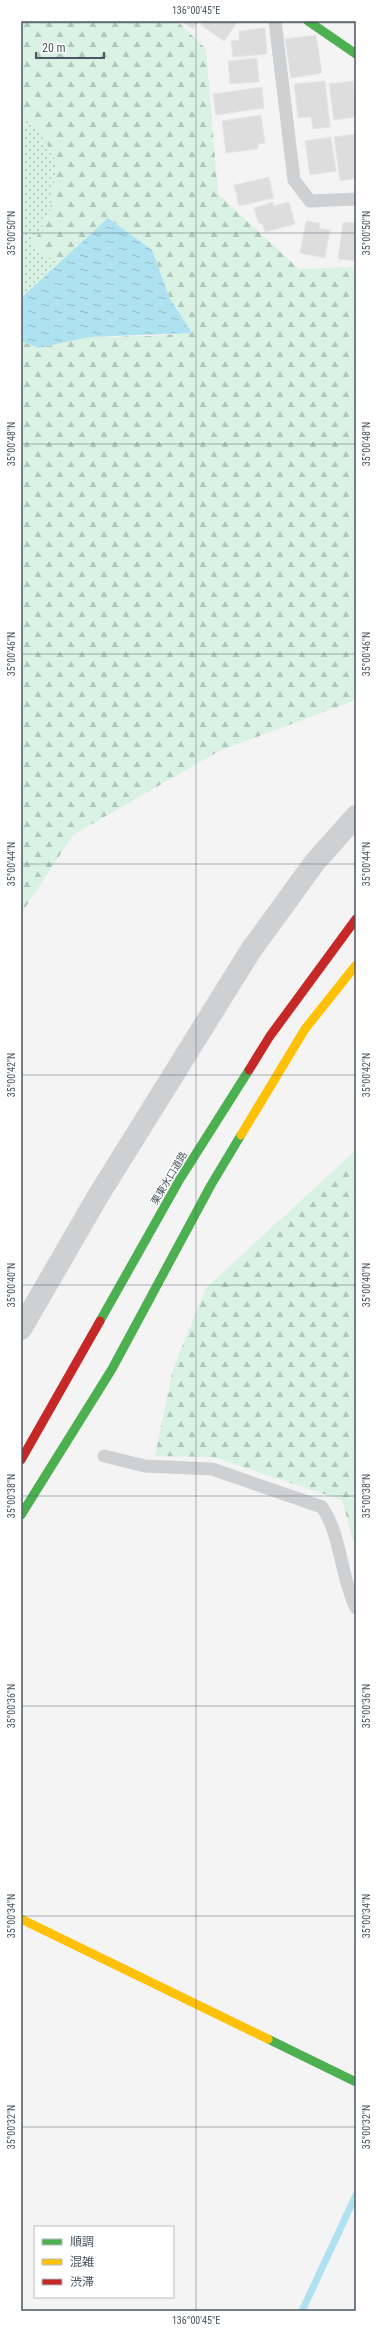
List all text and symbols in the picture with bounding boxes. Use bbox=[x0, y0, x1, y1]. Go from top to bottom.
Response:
text: 136°00'45"E bbox=[172, 5, 220, 16]
scale bar bbox=[36, 34, 104, 60]
text: 20 m bbox=[42, 41, 66, 55]
text: 35°00'50"N bbox=[6, 211, 17, 255]
text: 35°00'50"N bbox=[361, 211, 372, 255]
text: 35°00'48"N bbox=[6, 422, 17, 466]
text: 35°00'48"N bbox=[361, 422, 372, 466]
text: 35°00'46"N bbox=[6, 632, 17, 676]
text: 35°00'46"N bbox=[361, 632, 372, 676]
text: 35°00'44"N bbox=[6, 842, 17, 886]
text: 35°00'44"N bbox=[361, 842, 372, 886]
text: 35°00'42"N bbox=[6, 1053, 17, 1097]
text: 35°00'42"N bbox=[361, 1053, 372, 1097]
street label: 栗東水口道路 bbox=[149, 1149, 189, 1207]
text: 35°00'40"N bbox=[6, 1263, 17, 1307]
text: 35°00'40"N bbox=[361, 1263, 372, 1307]
text: 35°00'38"N bbox=[6, 1474, 17, 1518]
text: 35°00'38"N bbox=[361, 1474, 372, 1518]
text: 35°00'36"N bbox=[6, 1684, 17, 1728]
text: 35°00'36"N bbox=[361, 1684, 372, 1728]
text: 35°00'34"N bbox=[6, 1894, 17, 1938]
text: 35°00'34"N bbox=[361, 1894, 372, 1938]
text: 35°00'32"N bbox=[6, 2105, 17, 2149]
text: 35°00'32"N bbox=[361, 2105, 372, 2149]
legend bbox=[34, 2226, 174, 2298]
text: 順調 bbox=[70, 2235, 94, 2249]
text: 混雑 bbox=[70, 2255, 94, 2269]
text: 渋滞 bbox=[70, 2275, 94, 2289]
text: 136°00'45"E bbox=[172, 2315, 220, 2326]

